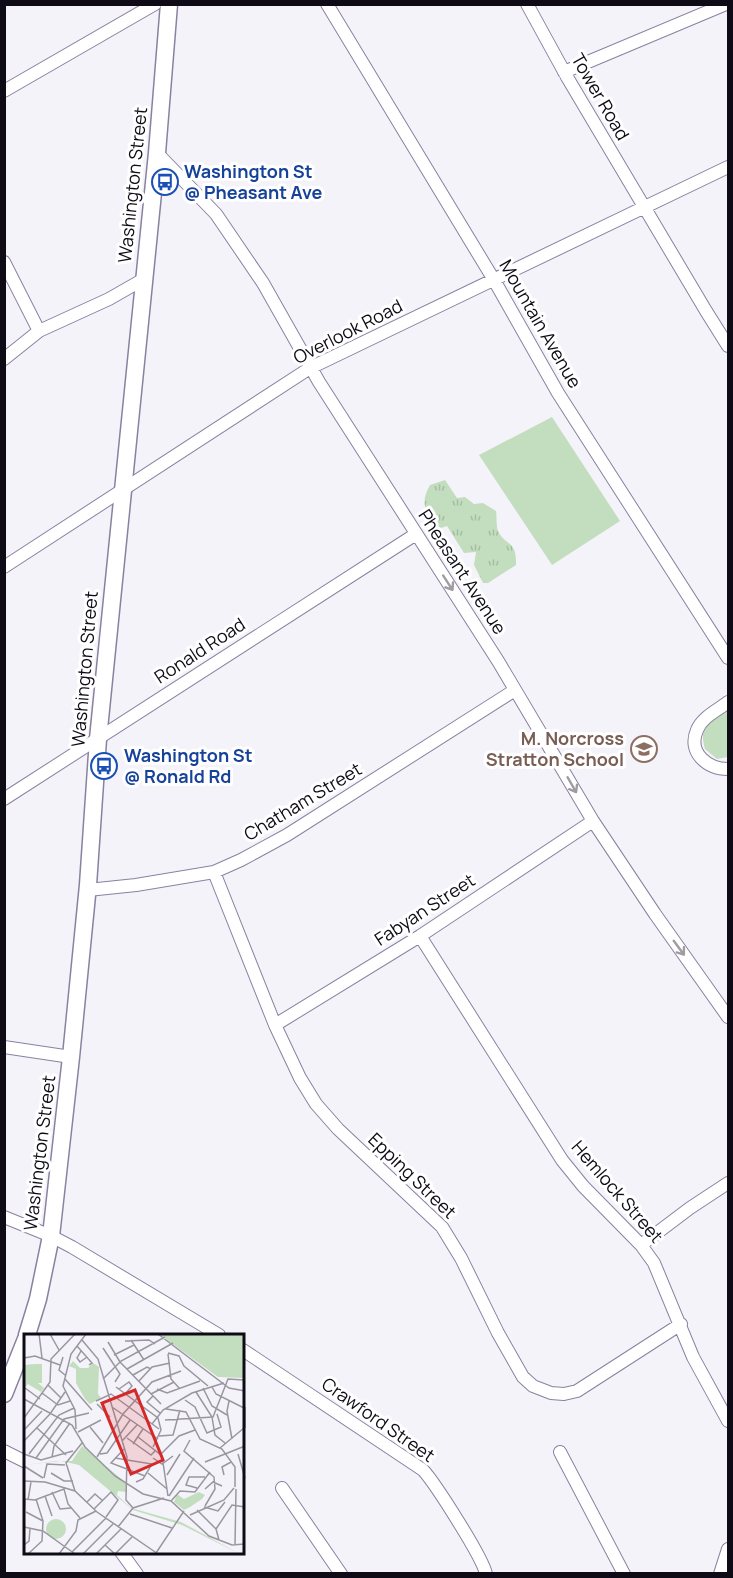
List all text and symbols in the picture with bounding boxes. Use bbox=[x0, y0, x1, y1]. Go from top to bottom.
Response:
street label: Tower Road bbox=[566, 49, 635, 144]
street label: Washington Street bbox=[112, 106, 152, 264]
place label: Washington St @ Pheasant Ave bbox=[184, 159, 323, 204]
bus stop icon: Washington St @ Pheasant Ave bbox=[150, 167, 180, 197]
street label: Mountain Avenue bbox=[494, 255, 587, 392]
street label: Overlook Road bbox=[289, 293, 406, 369]
street label: Pheasant Avenue bbox=[413, 504, 512, 639]
one-way arrow bbox=[442, 574, 454, 591]
street label: Washington Street bbox=[65, 590, 103, 748]
street label: Ronald Road bbox=[149, 612, 250, 688]
place label: M. Norcross Stratton School bbox=[486, 726, 624, 771]
school or university icon: M. Norcross Stratton School bbox=[629, 734, 659, 764]
place label: Washington St @ Ronald Rd bbox=[124, 743, 252, 788]
bus stop icon: Washington St @ Ronald Rd bbox=[89, 751, 119, 781]
street label: Chatham Street bbox=[239, 757, 366, 846]
one-way arrow bbox=[566, 776, 578, 793]
street label: Fabyan Street bbox=[370, 868, 479, 951]
one-way arrow bbox=[673, 939, 685, 955]
street label: Washington Street bbox=[18, 1074, 60, 1232]
street label: Epping Street bbox=[364, 1127, 462, 1223]
street label: Hemlock Street bbox=[567, 1135, 669, 1248]
inset map bbox=[24, 1334, 244, 1554]
street label: Crawford Street bbox=[317, 1371, 440, 1467]

